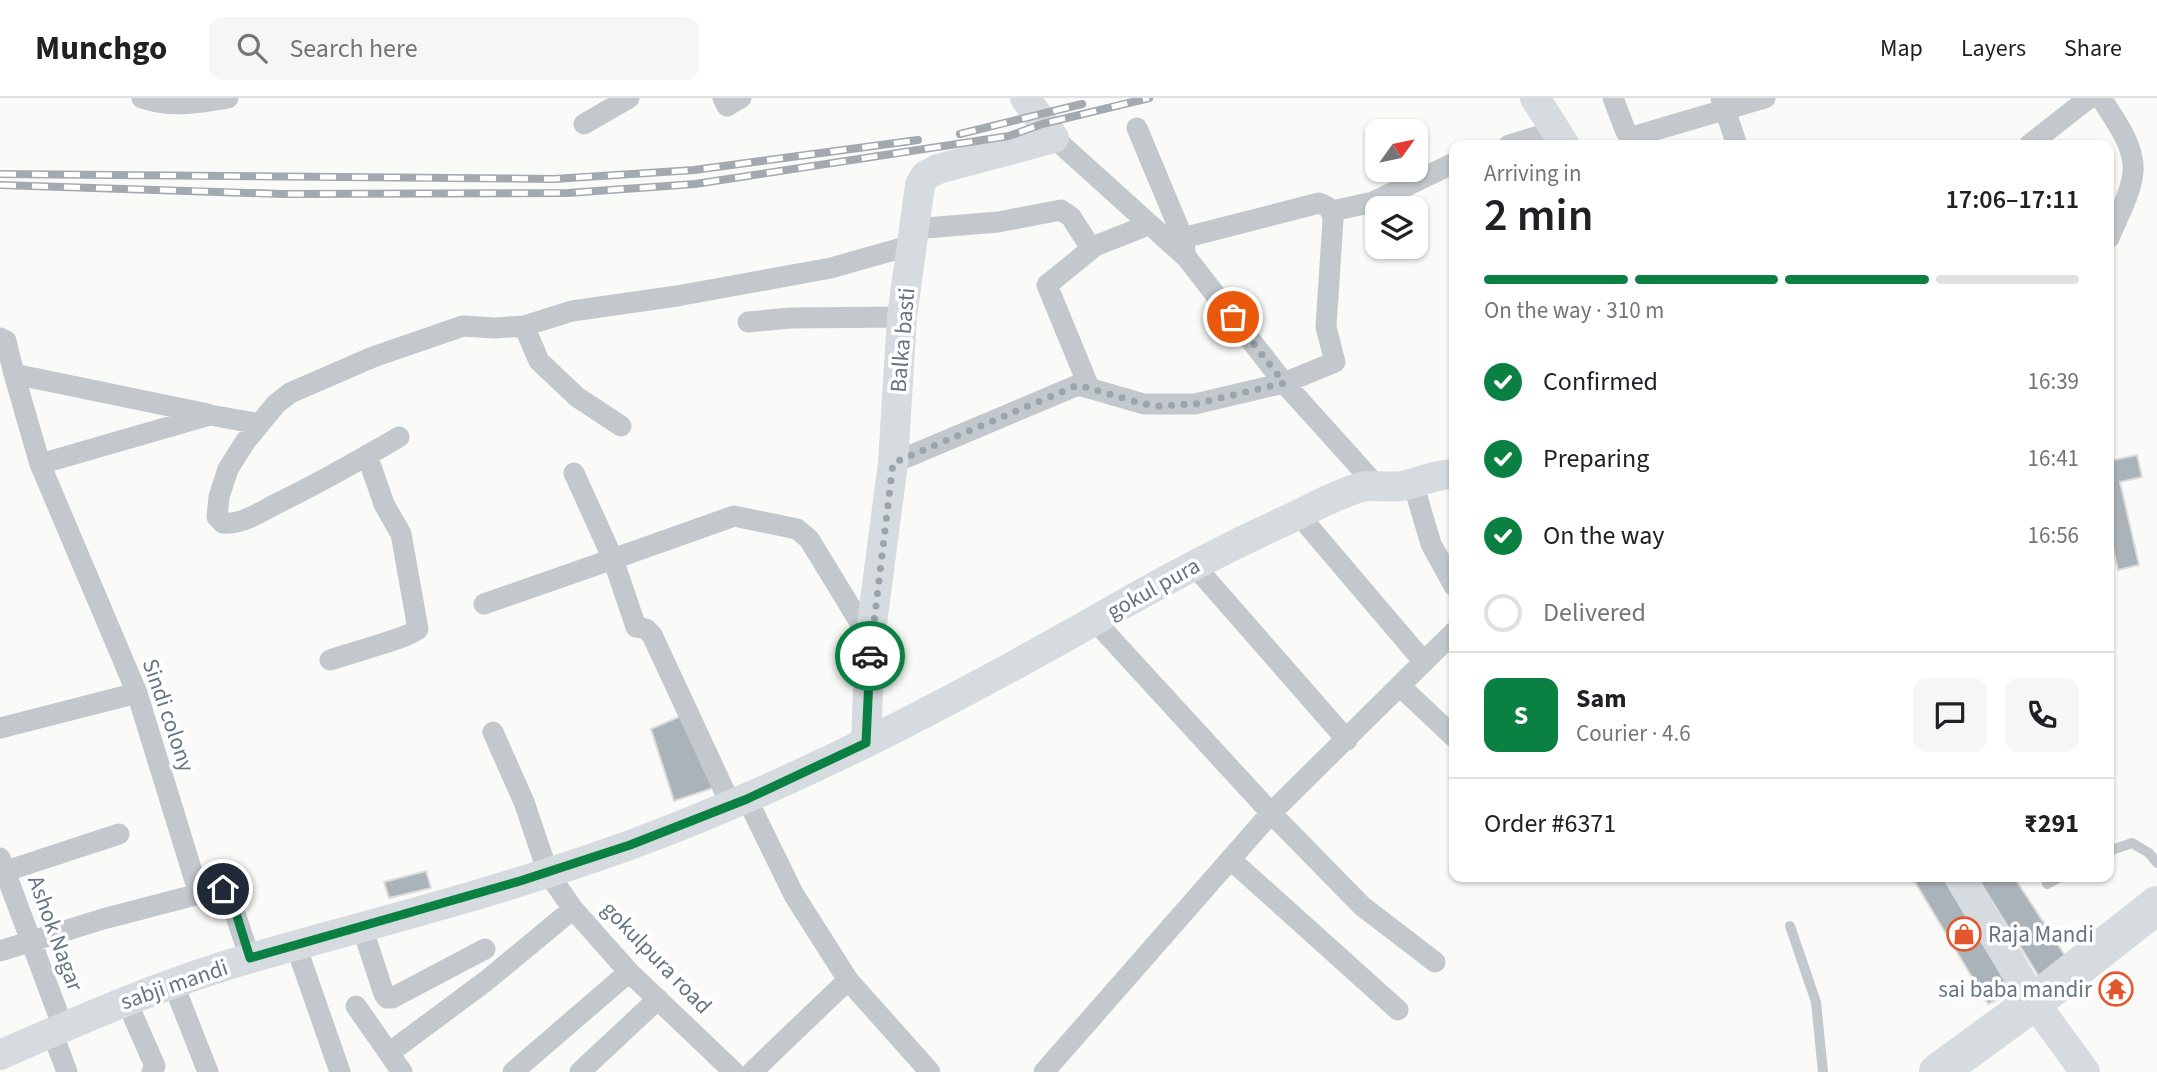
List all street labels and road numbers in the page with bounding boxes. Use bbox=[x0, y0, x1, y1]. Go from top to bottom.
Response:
street label: Balka basti bbox=[881, 286, 924, 394]
street label: gokul pura bbox=[1101, 549, 1206, 628]
street label: Sindi colony bbox=[134, 654, 203, 776]
street label: Ashok Nagar bbox=[19, 871, 92, 997]
street label: gokulpura road bbox=[594, 893, 719, 1021]
street label: sabji mandi bbox=[116, 951, 232, 1018]

